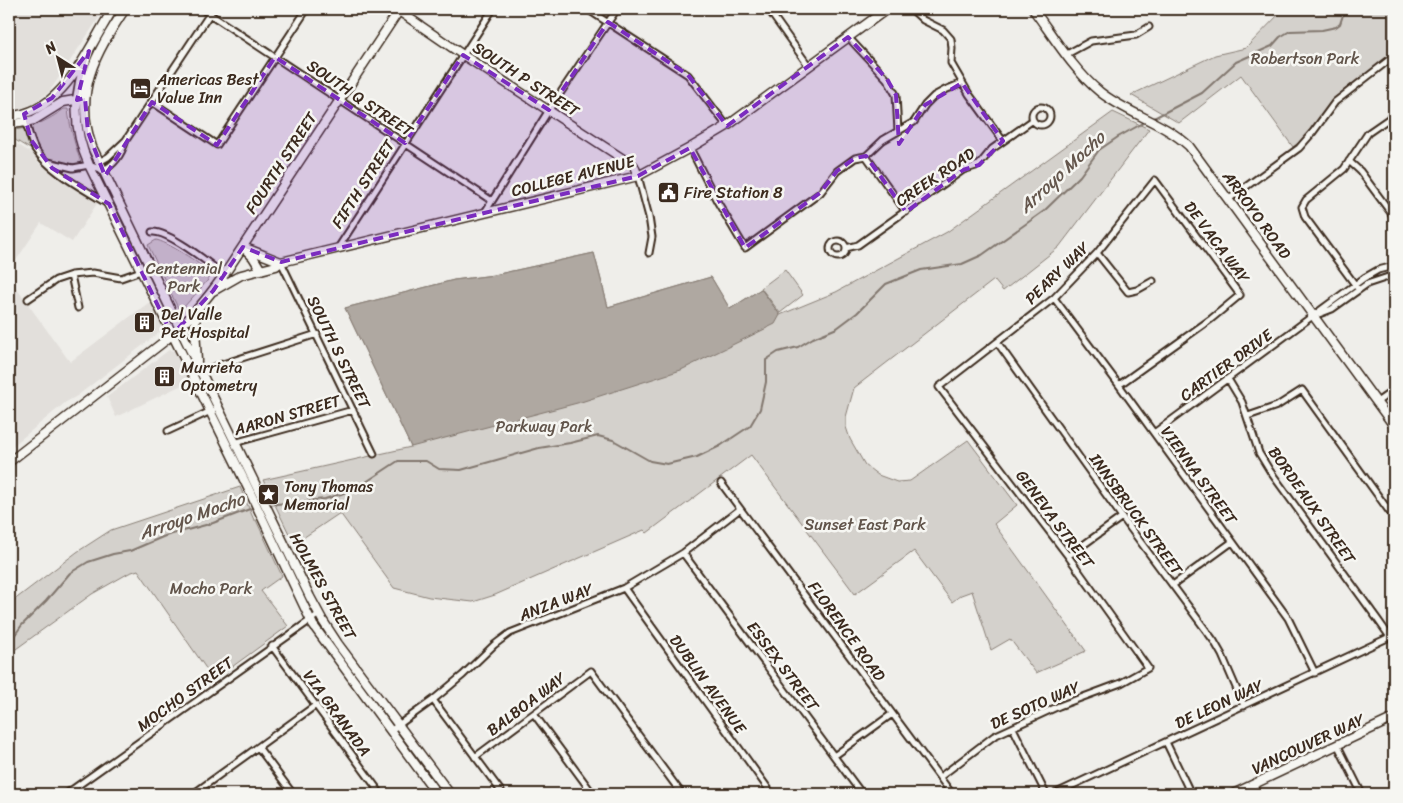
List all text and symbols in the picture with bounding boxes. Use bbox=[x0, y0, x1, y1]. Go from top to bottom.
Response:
north arrow bbox=[32, 32, 82, 82]
street label: SOUTH P STREET bbox=[467, 33, 587, 125]
text: N bbox=[39, 35, 62, 61]
park label: Robertson Park bbox=[1251, 44, 1360, 73]
street label: SOUTH Q STREET bbox=[301, 51, 420, 145]
place label: Americas Best Value Inn bbox=[156, 65, 259, 112]
hotel icon: Americas Best Value Inn bbox=[129, 76, 153, 100]
street label: FOURTH STREET bbox=[237, 105, 326, 220]
water label: Arroyo Mocho bbox=[1010, 122, 1114, 222]
street label: FIFTH STREET bbox=[323, 132, 404, 234]
street label: CREEK ROAD bbox=[889, 139, 981, 215]
street label: COLLEGE AVENUE bbox=[508, 146, 639, 205]
street label: ARROYO ROAD bbox=[1214, 164, 1299, 266]
place label: Fire Station 8 bbox=[684, 178, 783, 207]
public building icon: Fire Station 8 bbox=[656, 180, 680, 204]
street label: DE VACA WAY bbox=[1176, 195, 1258, 290]
street label: PEARY WAY bbox=[1018, 234, 1097, 312]
park label: Centennial Park bbox=[146, 254, 223, 301]
street label: SOUTH S STREET bbox=[299, 290, 380, 415]
place label: Del Valle Pet Hospital bbox=[161, 300, 250, 347]
building icon: Del Valle Pet Hospital bbox=[133, 311, 157, 335]
street label: CARTIER DRIVE bbox=[1173, 320, 1280, 409]
place label: Murrieta Optometry bbox=[181, 353, 258, 400]
building icon: Murrieta Optometry bbox=[153, 364, 177, 388]
street label: AARON STREET bbox=[230, 386, 345, 444]
park label: Parkway Park bbox=[495, 412, 593, 441]
street label: VIENNA STREET bbox=[1153, 419, 1246, 532]
street label: BORDEAUX STREET bbox=[1260, 440, 1364, 571]
street label: INNSBRUCK STREET bbox=[1081, 446, 1191, 582]
street label: GENEVA STREET bbox=[1008, 463, 1103, 576]
place label: Tony Thomas Memorial bbox=[284, 472, 374, 519]
water label: Arroyo Mocho bbox=[134, 482, 251, 549]
place icon: Tony Thomas Memorial bbox=[256, 483, 280, 507]
park label: Sunset East Park bbox=[804, 510, 926, 539]
street label: HOLMES STREET bbox=[281, 527, 365, 646]
park label: Mocho Park bbox=[170, 574, 253, 603]
street label: ANZA WAY bbox=[514, 574, 598, 630]
street label: FLORENCE ROAD bbox=[800, 574, 894, 688]
street label: ESSEX STREET bbox=[739, 614, 828, 718]
street label: DUBLIN AVENUE bbox=[662, 628, 755, 741]
street label: MOCHO STREET bbox=[130, 648, 241, 739]
street label: VIA GRANADA bbox=[295, 663, 379, 763]
street label: BALBOA WAY bbox=[480, 664, 573, 744]
street label: DE LEON WAY bbox=[1170, 670, 1269, 737]
street label: DE SOTO WAY bbox=[985, 672, 1086, 738]
street label: VANCOUVER WAY bbox=[1247, 705, 1370, 783]

